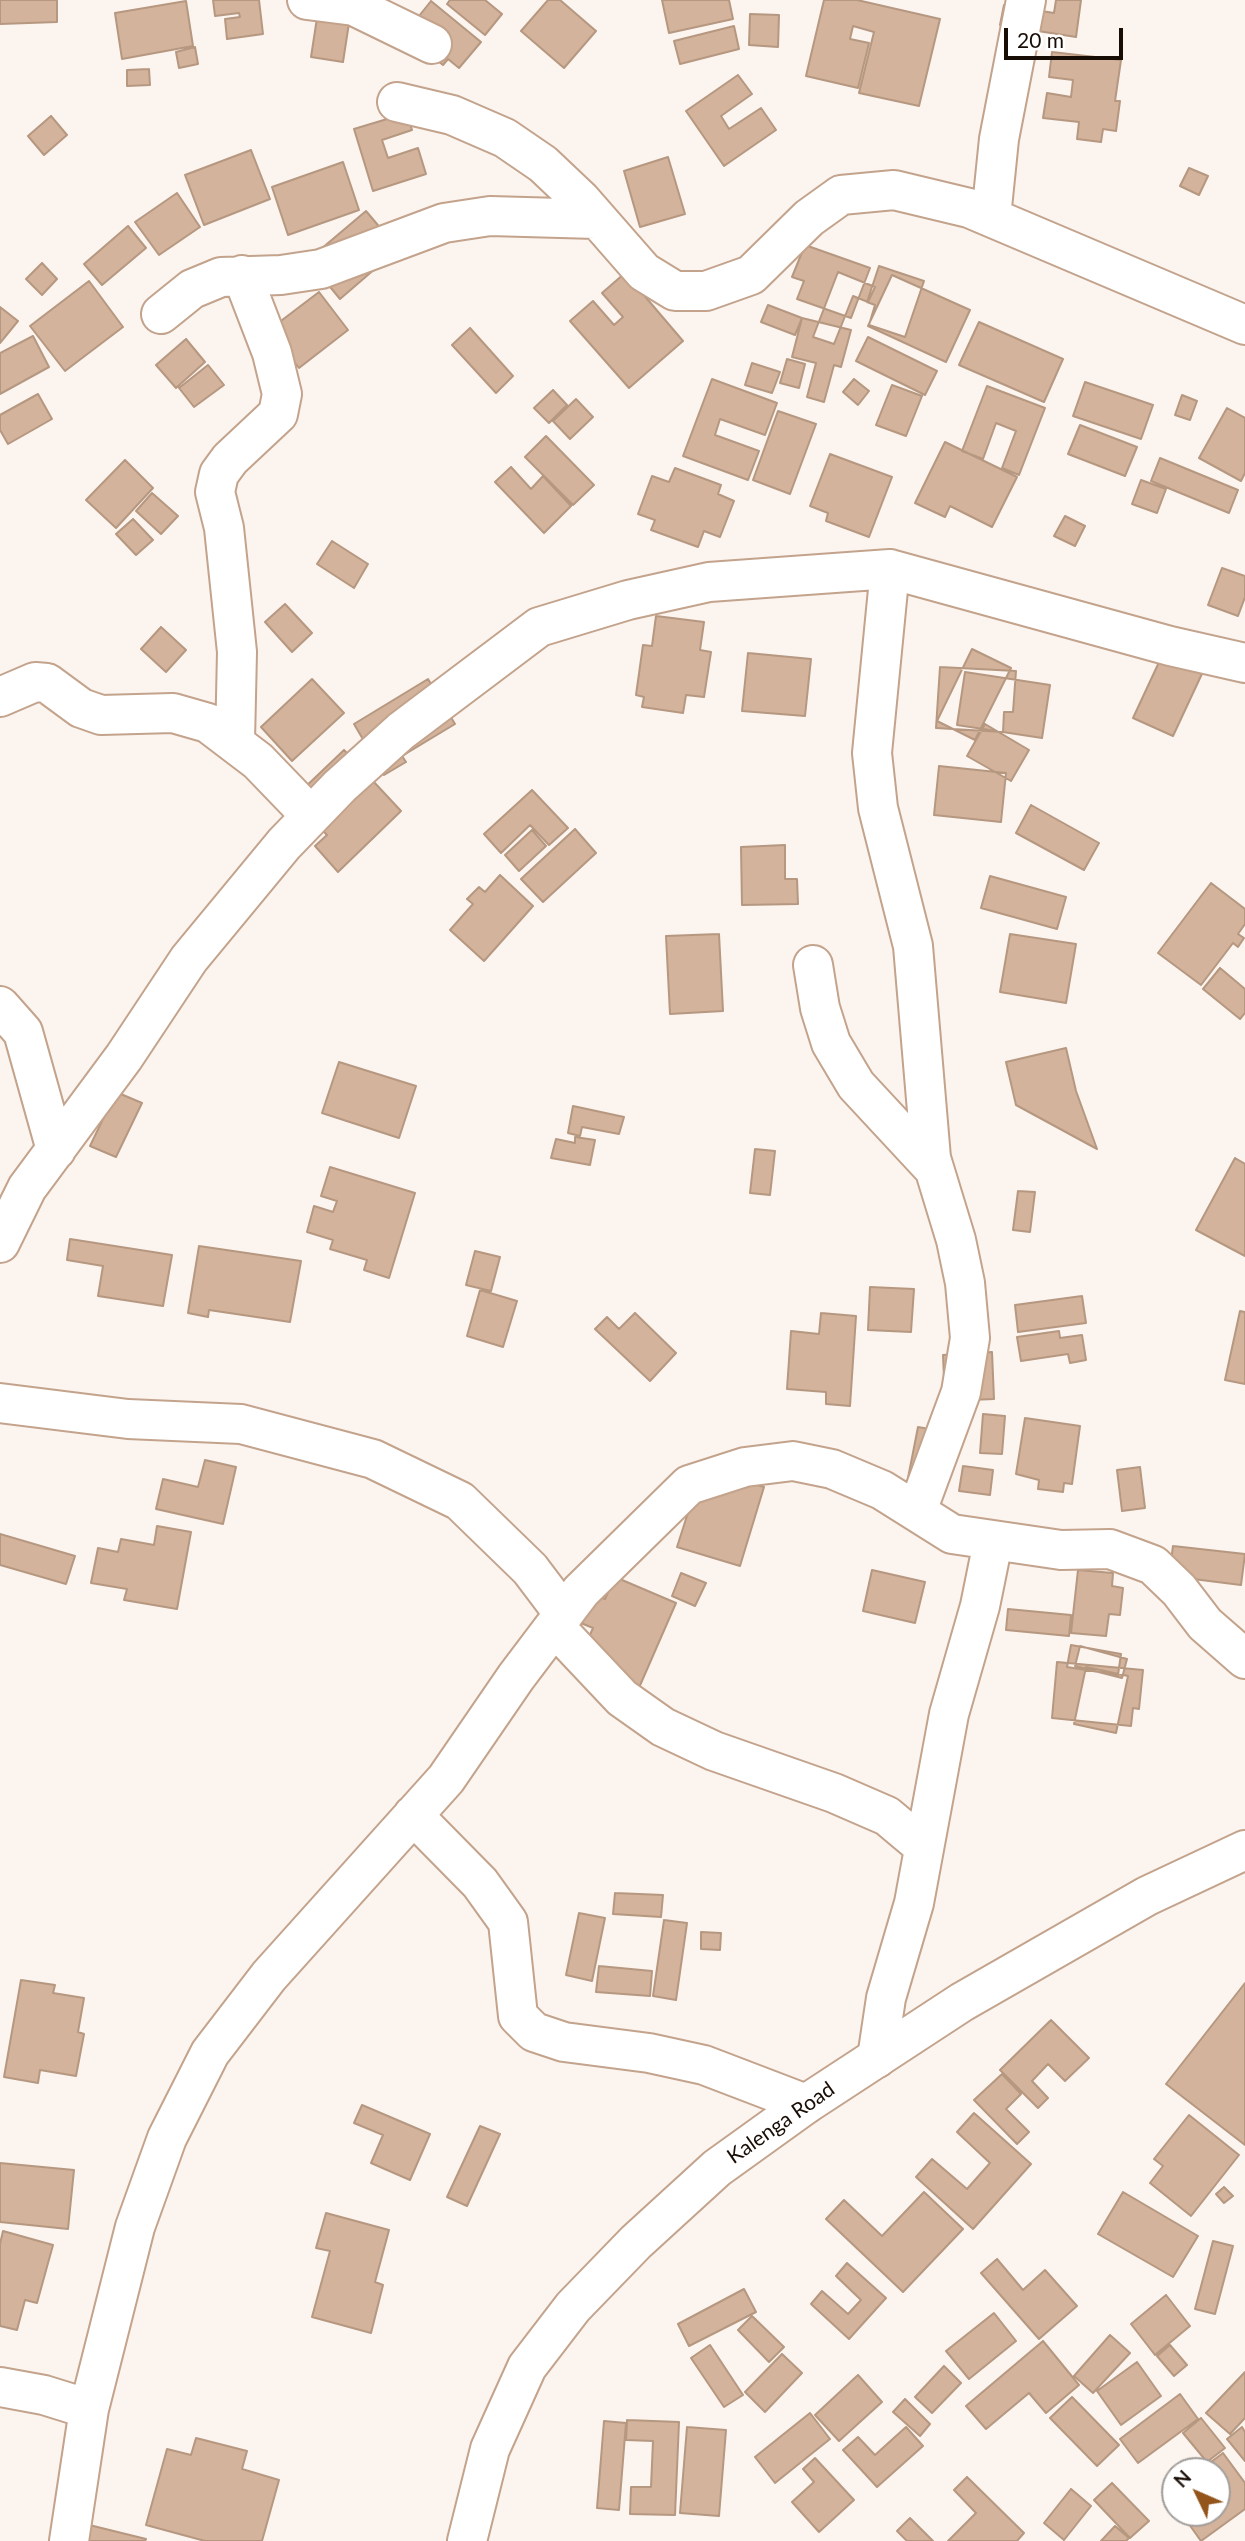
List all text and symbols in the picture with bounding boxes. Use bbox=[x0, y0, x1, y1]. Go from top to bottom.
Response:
scale bar bbox=[1007, 14, 1126, 58]
text: 20 m bbox=[1017, 27, 1064, 52]
street label: Kalenga Road bbox=[722, 2077, 840, 2169]
north arrow bbox=[1161, 2457, 1231, 2527]
text: N bbox=[1169, 2465, 1195, 2492]

